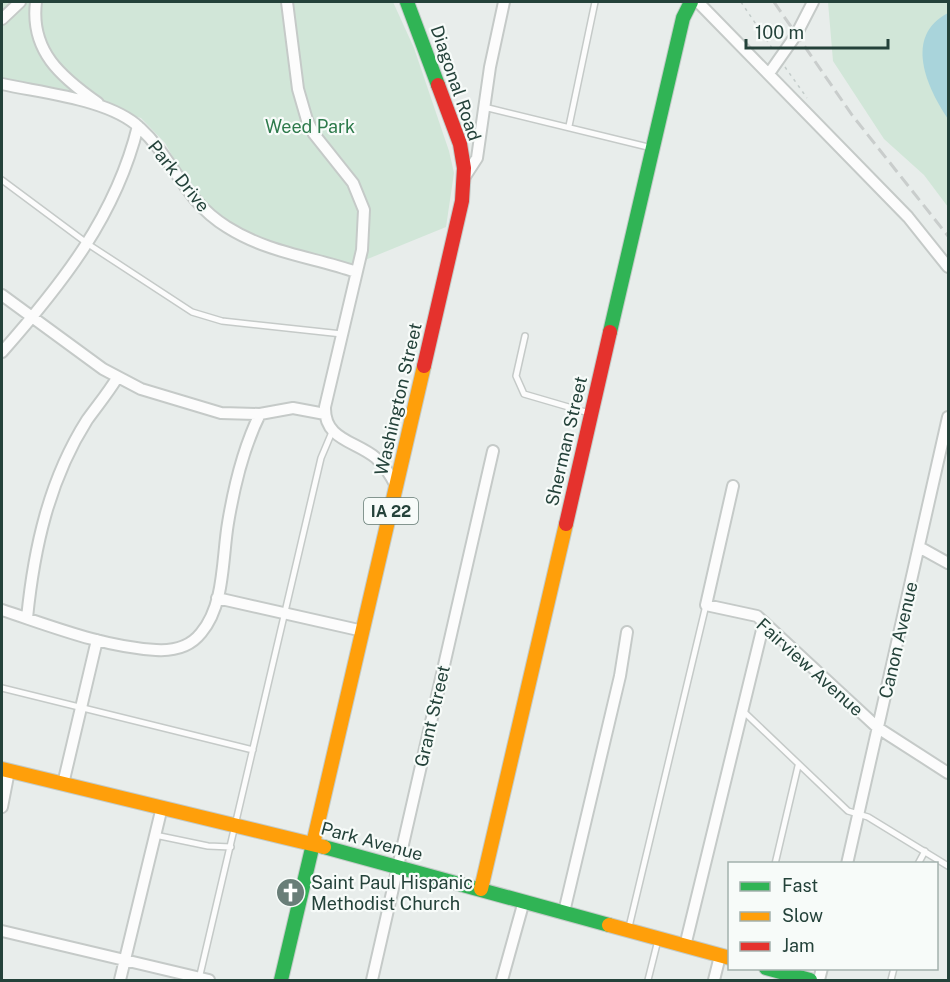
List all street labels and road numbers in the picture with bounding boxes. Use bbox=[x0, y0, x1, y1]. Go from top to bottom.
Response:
street label: Diagonal Road bbox=[426, 22, 486, 144]
street label: Park Drive bbox=[144, 136, 214, 216]
street label: Washington Street bbox=[370, 321, 426, 477]
street label: Sherman Street bbox=[541, 374, 591, 508]
road number: IA 22 bbox=[364, 498, 418, 524]
street label: Canon Avenue bbox=[874, 579, 922, 701]
street label: Fairview Avenue bbox=[752, 614, 868, 720]
street label: Grant Street bbox=[410, 663, 454, 769]
street label: Park Avenue bbox=[319, 817, 425, 865]

